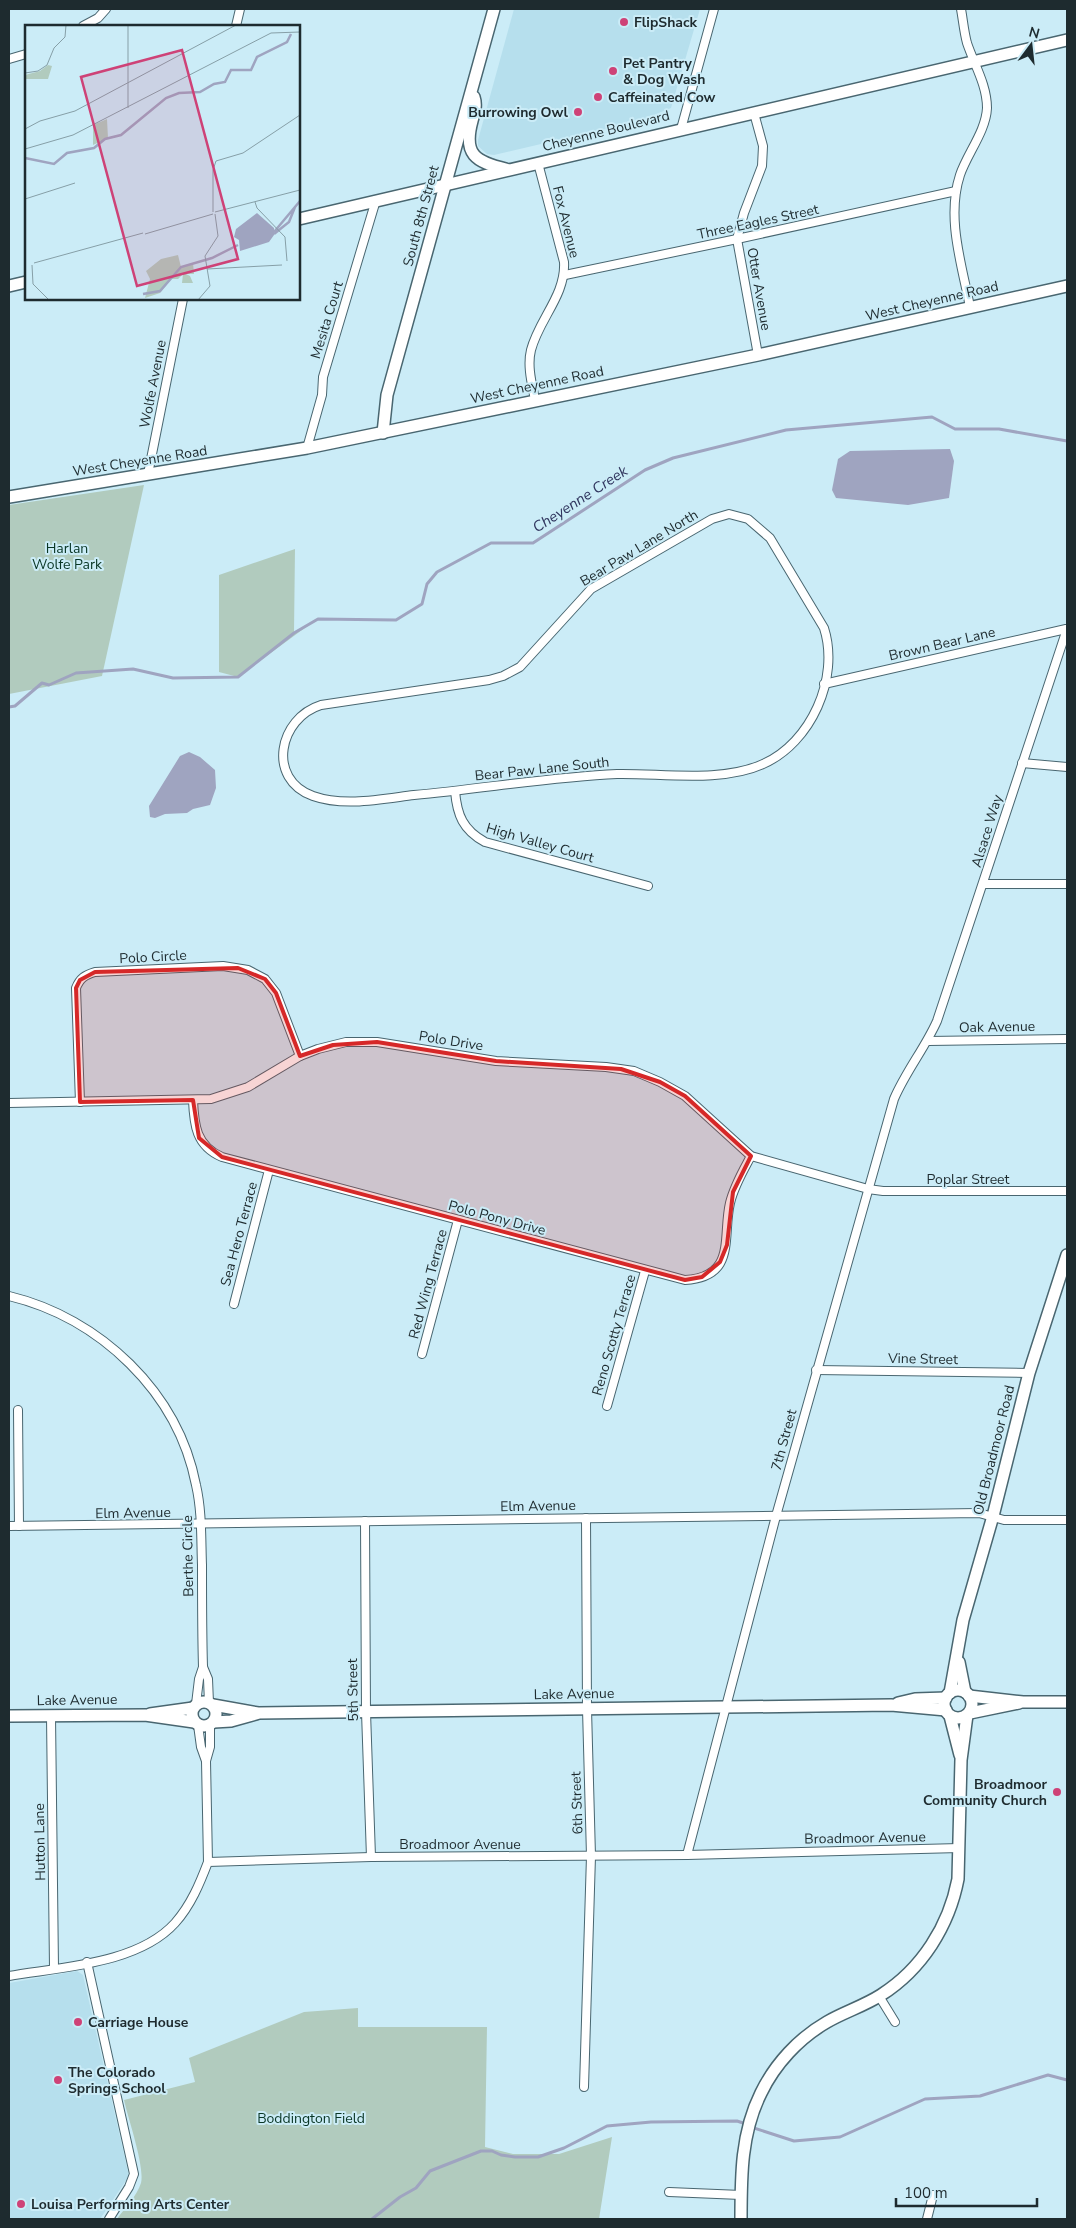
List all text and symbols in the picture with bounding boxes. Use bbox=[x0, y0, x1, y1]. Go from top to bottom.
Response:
place label: FlipShack bbox=[634, 13, 698, 32]
marker: FlipShack bbox=[618, 16, 630, 28]
north arrow bbox=[1006, 20, 1056, 70]
text: N bbox=[1027, 22, 1042, 43]
inset map bbox=[25, 25, 300, 300]
place label: Pet Pantry & Dog Wash bbox=[623, 54, 705, 89]
marker: Pet Pantry & Dog Wash bbox=[607, 65, 619, 77]
place label: Caffeinated Cow bbox=[608, 88, 716, 107]
marker: Caffeinated Cow bbox=[592, 91, 604, 103]
place label: Burrowing Owl bbox=[468, 103, 569, 122]
street label: Cheyenne Boulevard bbox=[540, 106, 672, 156]
marker: Burrowing Owl bbox=[572, 106, 584, 118]
street label: South 8th Street bbox=[398, 163, 444, 269]
street label: Fox Avenue bbox=[548, 184, 584, 260]
street label: Three Eagles Street bbox=[696, 200, 820, 244]
street label: Otter Avenue bbox=[742, 246, 776, 332]
street label: West Cheyenne Road bbox=[864, 276, 1000, 326]
street label: Mesita Court bbox=[306, 279, 348, 361]
street label: Wolfe Avenue bbox=[135, 338, 171, 430]
street label: West Cheyenne Road bbox=[469, 362, 605, 408]
street label: West Cheyenne Road bbox=[71, 441, 209, 481]
water label: Cheyenne Creek bbox=[529, 460, 632, 537]
street label: Bear Paw Lane North bbox=[576, 505, 702, 591]
park label: Harlan Wolfe Park bbox=[32, 539, 103, 574]
street label: Brown Bear Lane bbox=[887, 623, 997, 665]
street label: Bear Paw Lane South bbox=[474, 752, 610, 786]
street label: Alsace Way bbox=[967, 792, 1007, 870]
street label: High Valley Court bbox=[484, 819, 596, 867]
street label: Polo Circle bbox=[119, 946, 187, 968]
street label: Oak Avenue bbox=[959, 1017, 1035, 1037]
street label: Polo Drive bbox=[417, 1027, 485, 1055]
street label: Poplar Street bbox=[927, 1170, 1010, 1189]
street label: Sea Hero Terrace bbox=[216, 1180, 262, 1288]
street label: Polo Pony Drive bbox=[446, 1196, 548, 1240]
street label: Red Wing Terrace bbox=[404, 1227, 452, 1341]
street label: Reno Scotty Terrace bbox=[588, 1272, 640, 1398]
street label: Vine Street bbox=[887, 1349, 958, 1369]
street label: Old Broadmoor Road bbox=[969, 1383, 1019, 1517]
street label: 7th Street bbox=[767, 1407, 801, 1473]
street label: Elm Avenue bbox=[500, 1496, 576, 1516]
street label: Elm Avenue bbox=[95, 1503, 171, 1523]
street label: Berthe Circle bbox=[178, 1515, 198, 1597]
street label: 5th Street bbox=[343, 1658, 363, 1722]
street label: Lake Avenue bbox=[534, 1684, 614, 1704]
street label: Lake Avenue bbox=[37, 1690, 117, 1710]
street label: 6th Street bbox=[566, 1771, 588, 1835]
place label: Broadmoor Community Church bbox=[923, 1775, 1048, 1810]
marker: Broadmoor Community Church bbox=[1051, 1786, 1063, 1798]
street label: Hutton Lane bbox=[30, 1803, 50, 1881]
street label: Broadmoor Avenue bbox=[804, 1827, 926, 1849]
street label: Broadmoor Avenue bbox=[399, 1835, 521, 1854]
place label: Carriage House bbox=[88, 2013, 189, 2032]
marker: Carriage House bbox=[72, 2016, 84, 2028]
place label: The Colorado Springs School bbox=[68, 2063, 166, 2098]
marker: The Colorado Springs School bbox=[52, 2074, 64, 2086]
park label: Boddington Field bbox=[257, 2109, 365, 2128]
scale bar bbox=[896, 2176, 1037, 2208]
text: 100 m bbox=[904, 2183, 948, 2203]
place label: Louisa Performing Arts Center bbox=[31, 2195, 230, 2214]
marker: Louisa Performing Arts Center bbox=[15, 2198, 27, 2210]

